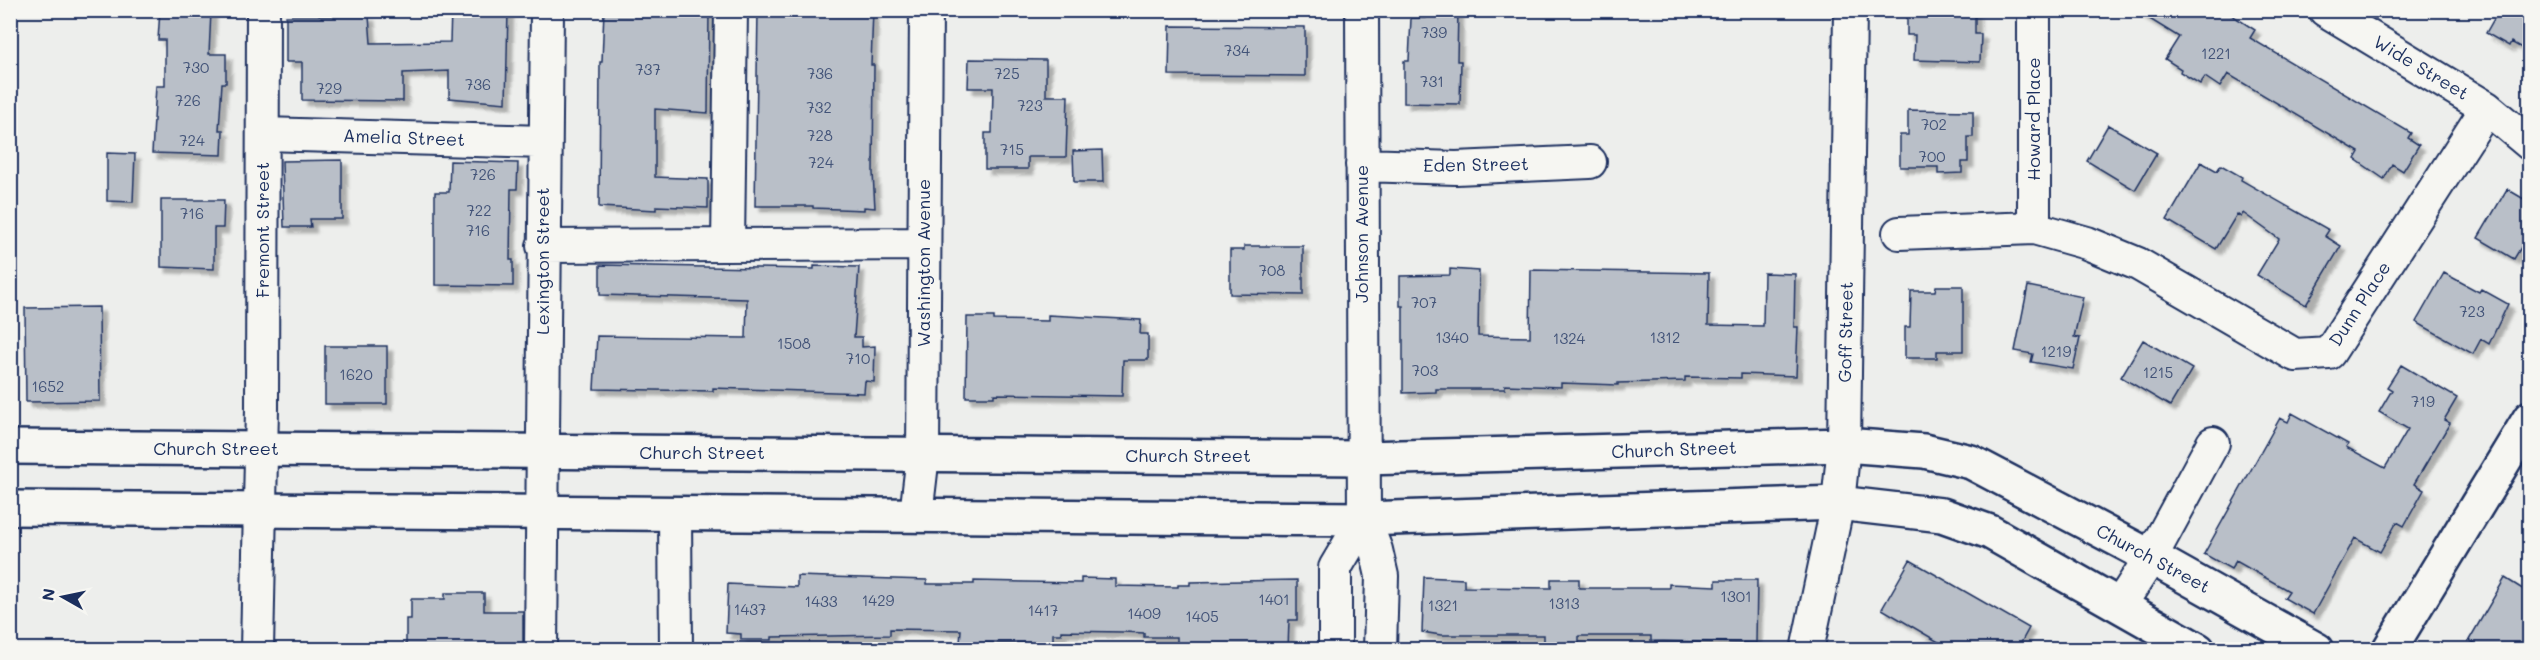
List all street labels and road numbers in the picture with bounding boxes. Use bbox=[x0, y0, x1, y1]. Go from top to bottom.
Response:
street label: Wide Street bbox=[2370, 29, 2474, 105]
street label: Howard Place bbox=[2021, 57, 2045, 181]
street label: Amelia Street bbox=[343, 123, 466, 151]
street label: Eden Street bbox=[1423, 151, 1529, 177]
street label: Fremont Street bbox=[250, 162, 274, 298]
street label: Johnson Avenue bbox=[1349, 165, 1373, 303]
street label: Washington Avenue bbox=[911, 179, 935, 347]
street label: Lexington Street bbox=[530, 187, 554, 335]
street label: Dunn Place bbox=[2323, 257, 2395, 350]
street label: Goff Street bbox=[1832, 281, 1858, 383]
street label: Church Street bbox=[1611, 435, 1737, 463]
street label: Church Street bbox=[153, 436, 279, 460]
street label: Church Street bbox=[639, 440, 765, 464]
street label: Church Street bbox=[1125, 443, 1251, 467]
street label: Church Street bbox=[2092, 518, 2215, 598]

